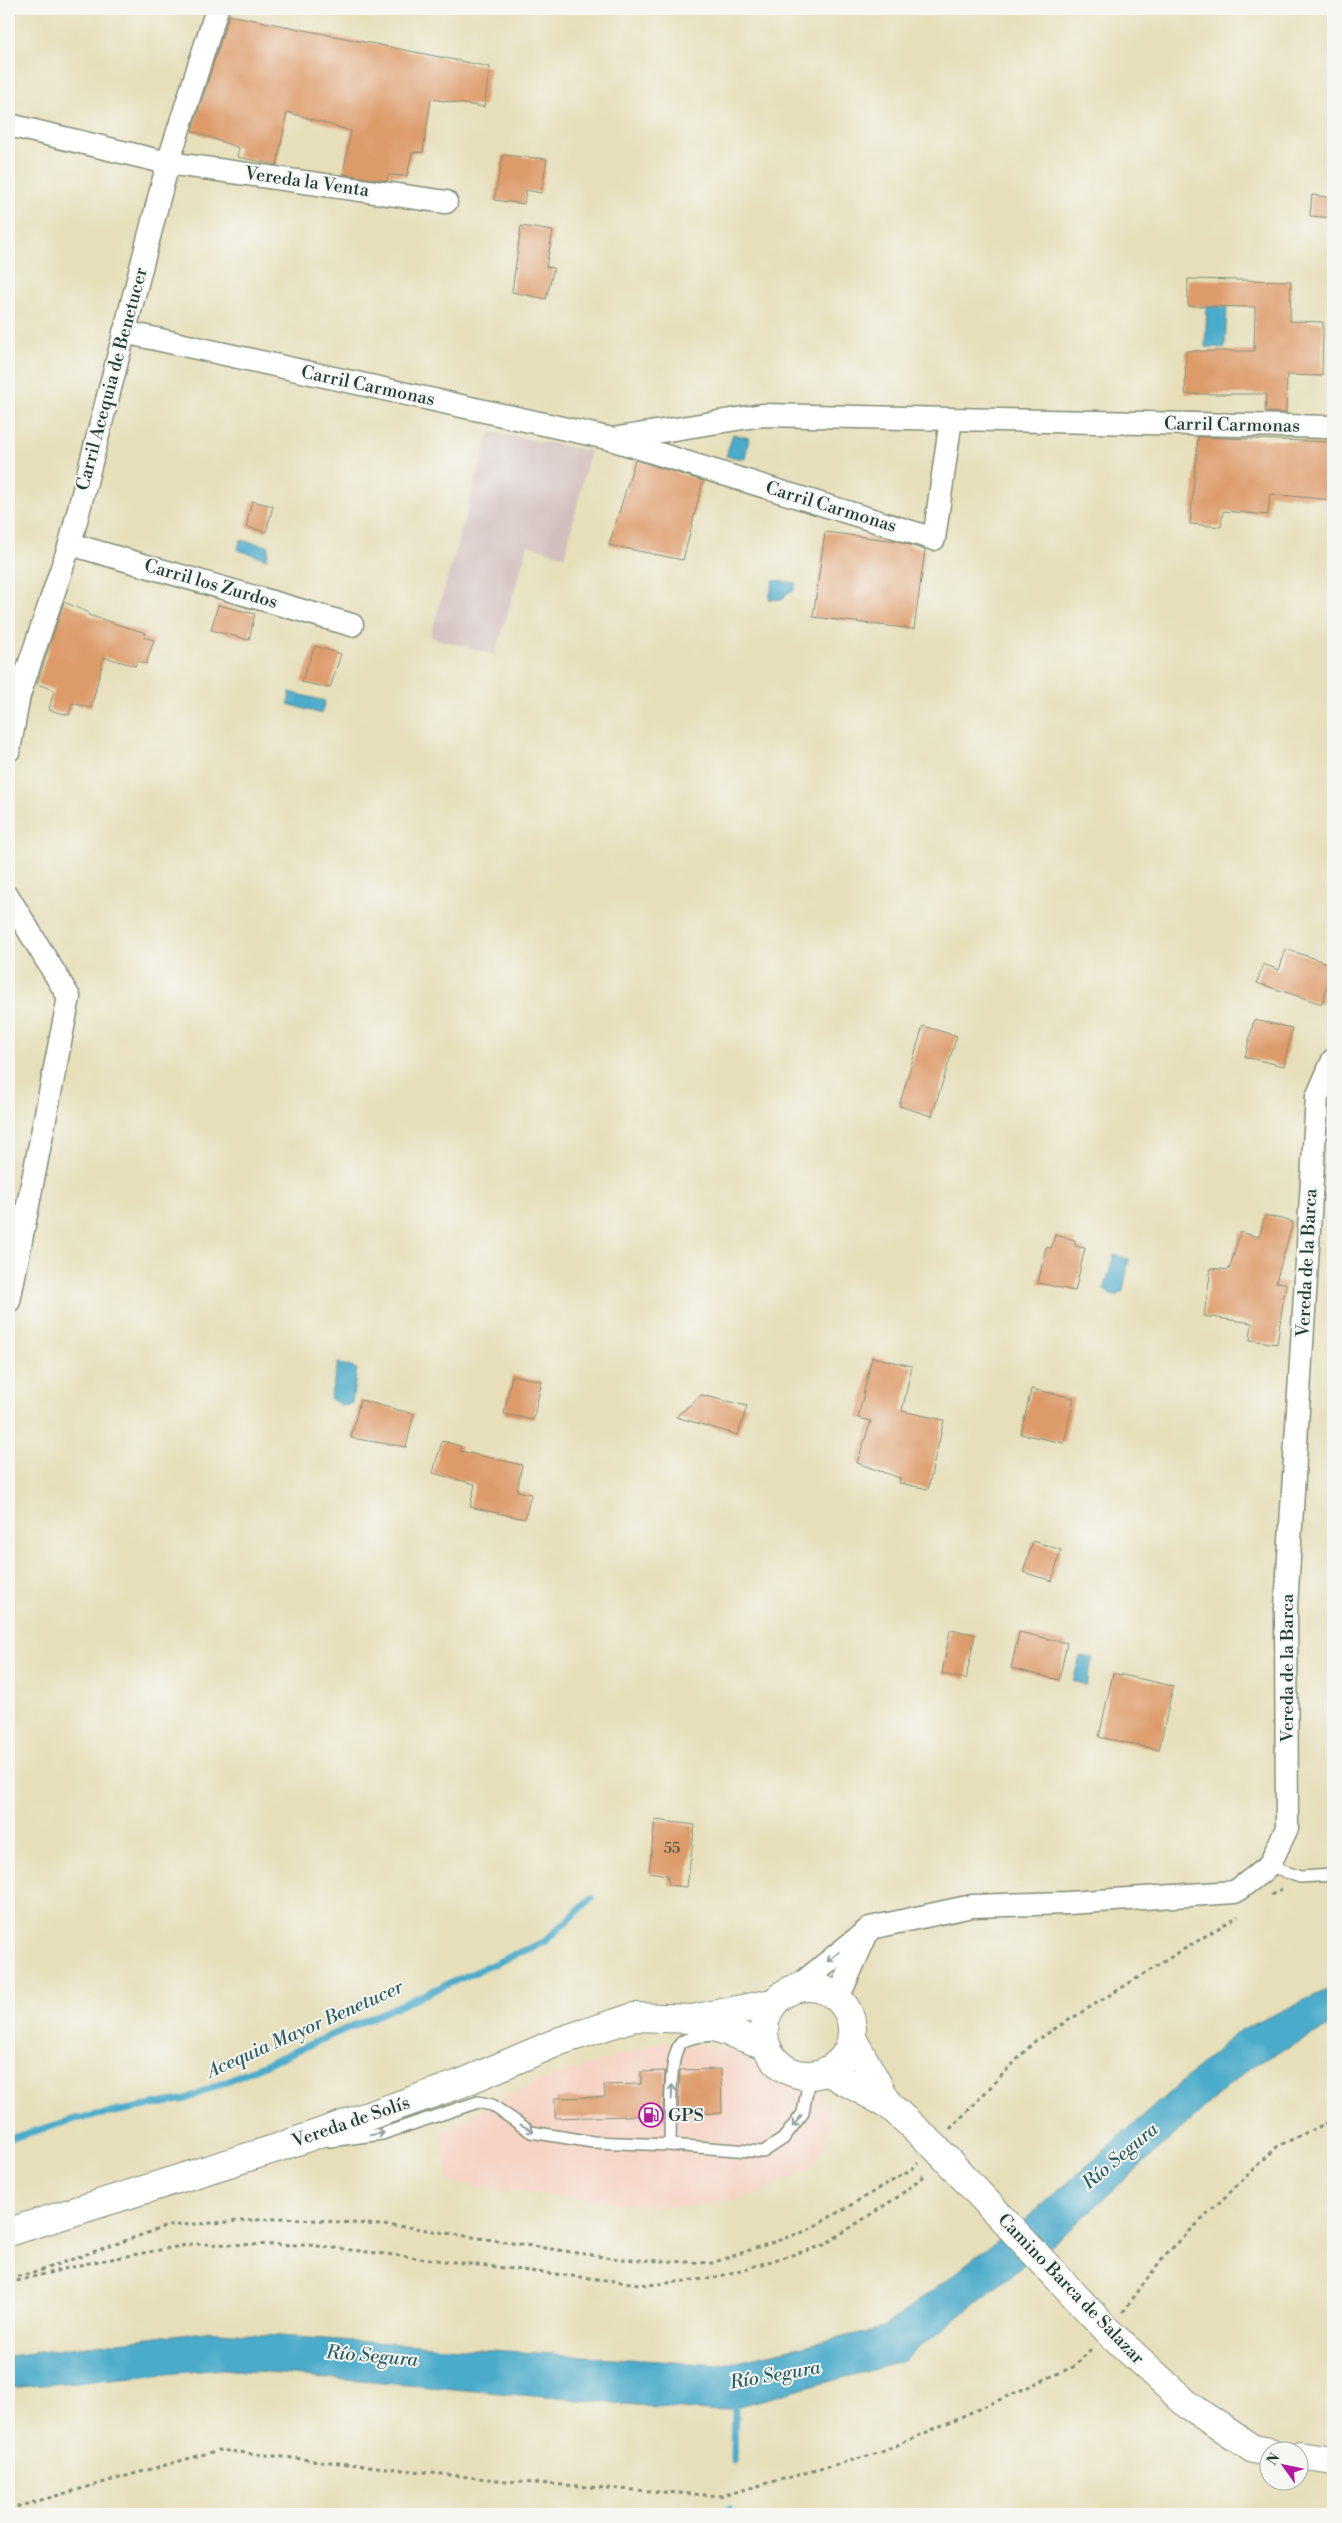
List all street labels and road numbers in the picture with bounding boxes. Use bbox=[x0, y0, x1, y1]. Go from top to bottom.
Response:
street label: Vereda la Venta bbox=[242, 162, 372, 202]
street label: Carril Acequia de Benetucer bbox=[71, 265, 153, 493]
street label: Carril Carmonas bbox=[299, 361, 437, 411]
street label: Carril Carmonas bbox=[1164, 412, 1300, 438]
street label: Carril Carmonas bbox=[763, 476, 899, 538]
street label: Carril los Zurdos bbox=[142, 554, 280, 614]
street label: Vereda de la Barca bbox=[1292, 1187, 1322, 1339]
street label: Vereda de la Barca bbox=[1276, 1593, 1299, 1743]
street label: Vereda de Solís bbox=[288, 2091, 413, 2153]
street label: Camino Barca de Salazar bbox=[993, 2209, 1149, 2370]

